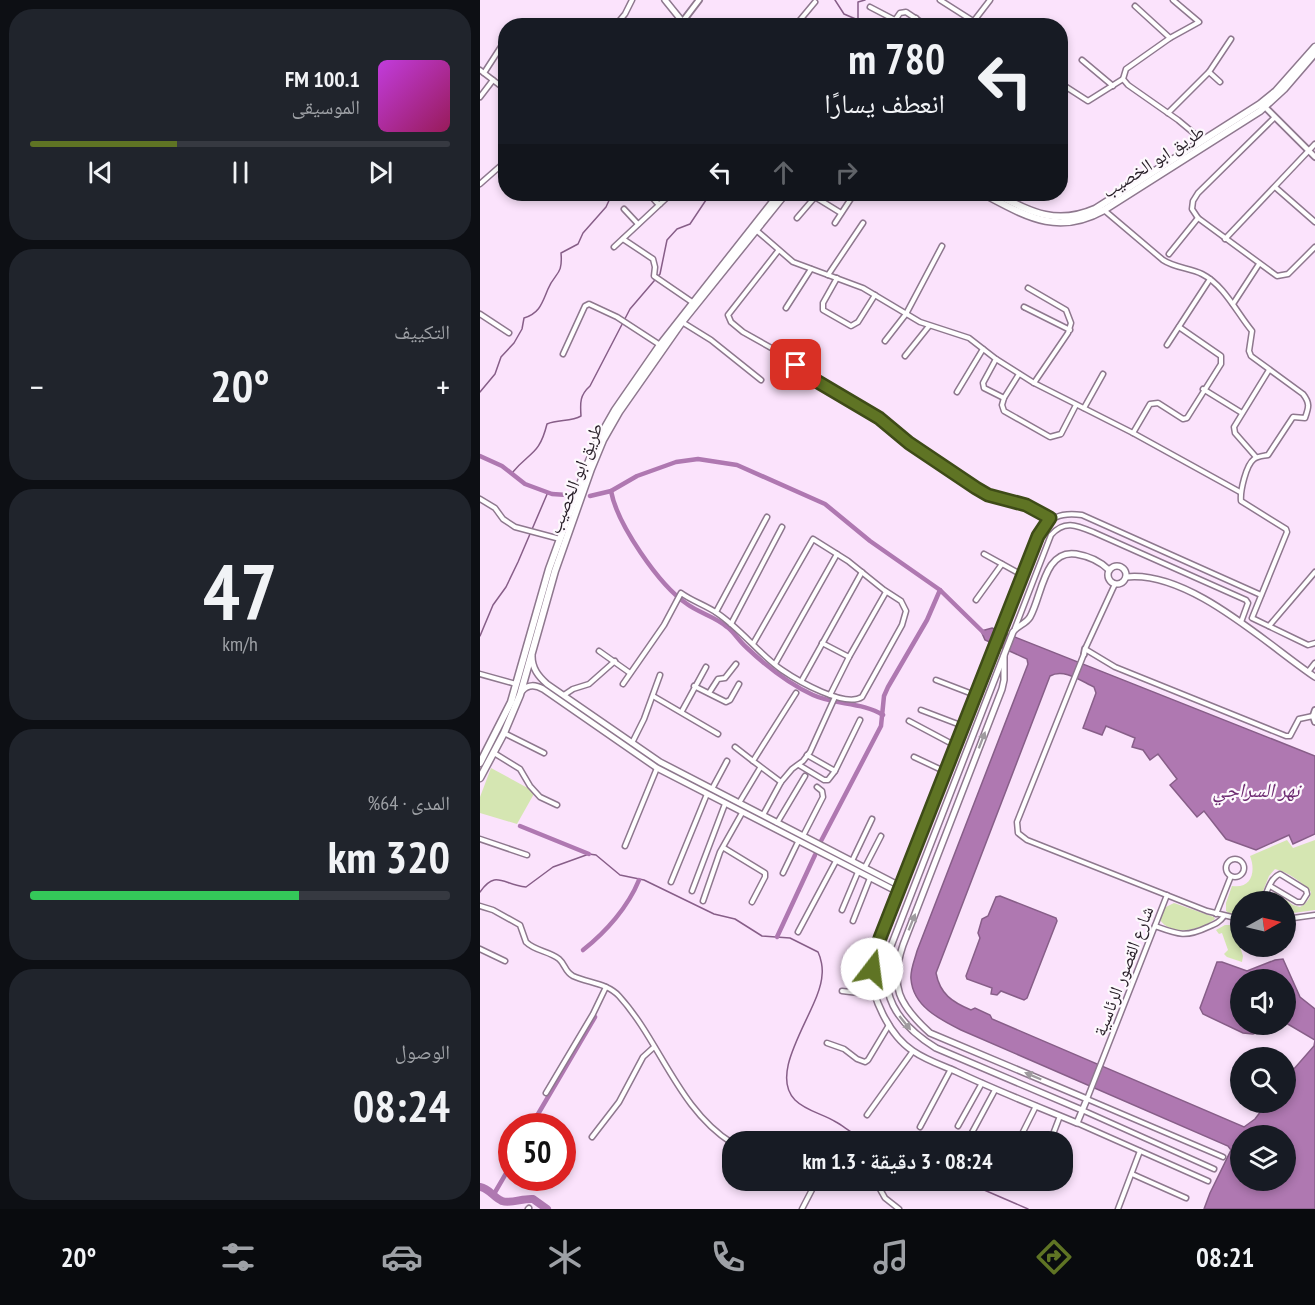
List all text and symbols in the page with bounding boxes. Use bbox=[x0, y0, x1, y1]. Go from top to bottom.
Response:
text: 780 m bbox=[848, 31, 945, 86]
icon: left bbox=[966, 42, 1044, 120]
text: 100.1 FM bbox=[285, 65, 360, 93]
text: انعطف يسارًا bbox=[824, 86, 945, 120]
text: الموسيقى bbox=[292, 94, 360, 120]
street label: طريق ابو الخصيب bbox=[1097, 119, 1209, 203]
icon: previous bbox=[84, 156, 117, 189]
icon: pause bbox=[224, 156, 257, 189]
icon: next bbox=[364, 156, 397, 189]
icon: left bbox=[704, 156, 737, 189]
icon: ahead bbox=[767, 156, 800, 189]
icon: right bbox=[830, 156, 863, 189]
text: التكييف bbox=[394, 319, 450, 345]
pin bbox=[770, 339, 821, 390]
icon: arrive bbox=[779, 348, 812, 381]
text: 20° bbox=[210, 356, 270, 414]
text: − bbox=[30, 365, 44, 408]
text: + bbox=[436, 365, 450, 408]
street label: طريق ابو الخصيب bbox=[542, 419, 608, 537]
text: 47 bbox=[203, 541, 277, 642]
text: km/h bbox=[222, 631, 258, 657]
one-way arrow bbox=[978, 731, 987, 749]
water label: نهر السراجي bbox=[1213, 777, 1302, 806]
text: المدى · 64% bbox=[367, 790, 450, 816]
text: 320 km bbox=[328, 827, 450, 885]
north arrow bbox=[1230, 891, 1296, 957]
map controls bbox=[1230, 891, 1296, 1191]
street label: شارع القصور الرئاسية bbox=[1088, 903, 1158, 1039]
one-way arrow bbox=[907, 913, 917, 931]
position arrow bbox=[840, 937, 904, 1001]
button: sound bbox=[1230, 969, 1296, 1035]
one-way arrow bbox=[899, 1015, 912, 1031]
text: الوصول bbox=[395, 1039, 450, 1065]
button: search bbox=[1230, 1047, 1296, 1113]
one-way arrow bbox=[1023, 1071, 1041, 1081]
text: 08:24 bbox=[353, 1076, 450, 1134]
speed limit sign: 50 bbox=[498, 1113, 576, 1191]
button: layers bbox=[1230, 1125, 1296, 1191]
text: 08:24 · 3 دقيقة · 1.3 km bbox=[802, 1147, 993, 1175]
icon: filters bbox=[217, 1236, 259, 1278]
icon: car bbox=[381, 1236, 423, 1278]
icon: climate bbox=[544, 1236, 586, 1278]
icon: phone bbox=[707, 1236, 749, 1278]
icon: music bbox=[870, 1236, 912, 1278]
icon: directions bbox=[1033, 1236, 1075, 1278]
text: 20° bbox=[61, 1240, 96, 1274]
text: 08:21 bbox=[1196, 1240, 1254, 1274]

